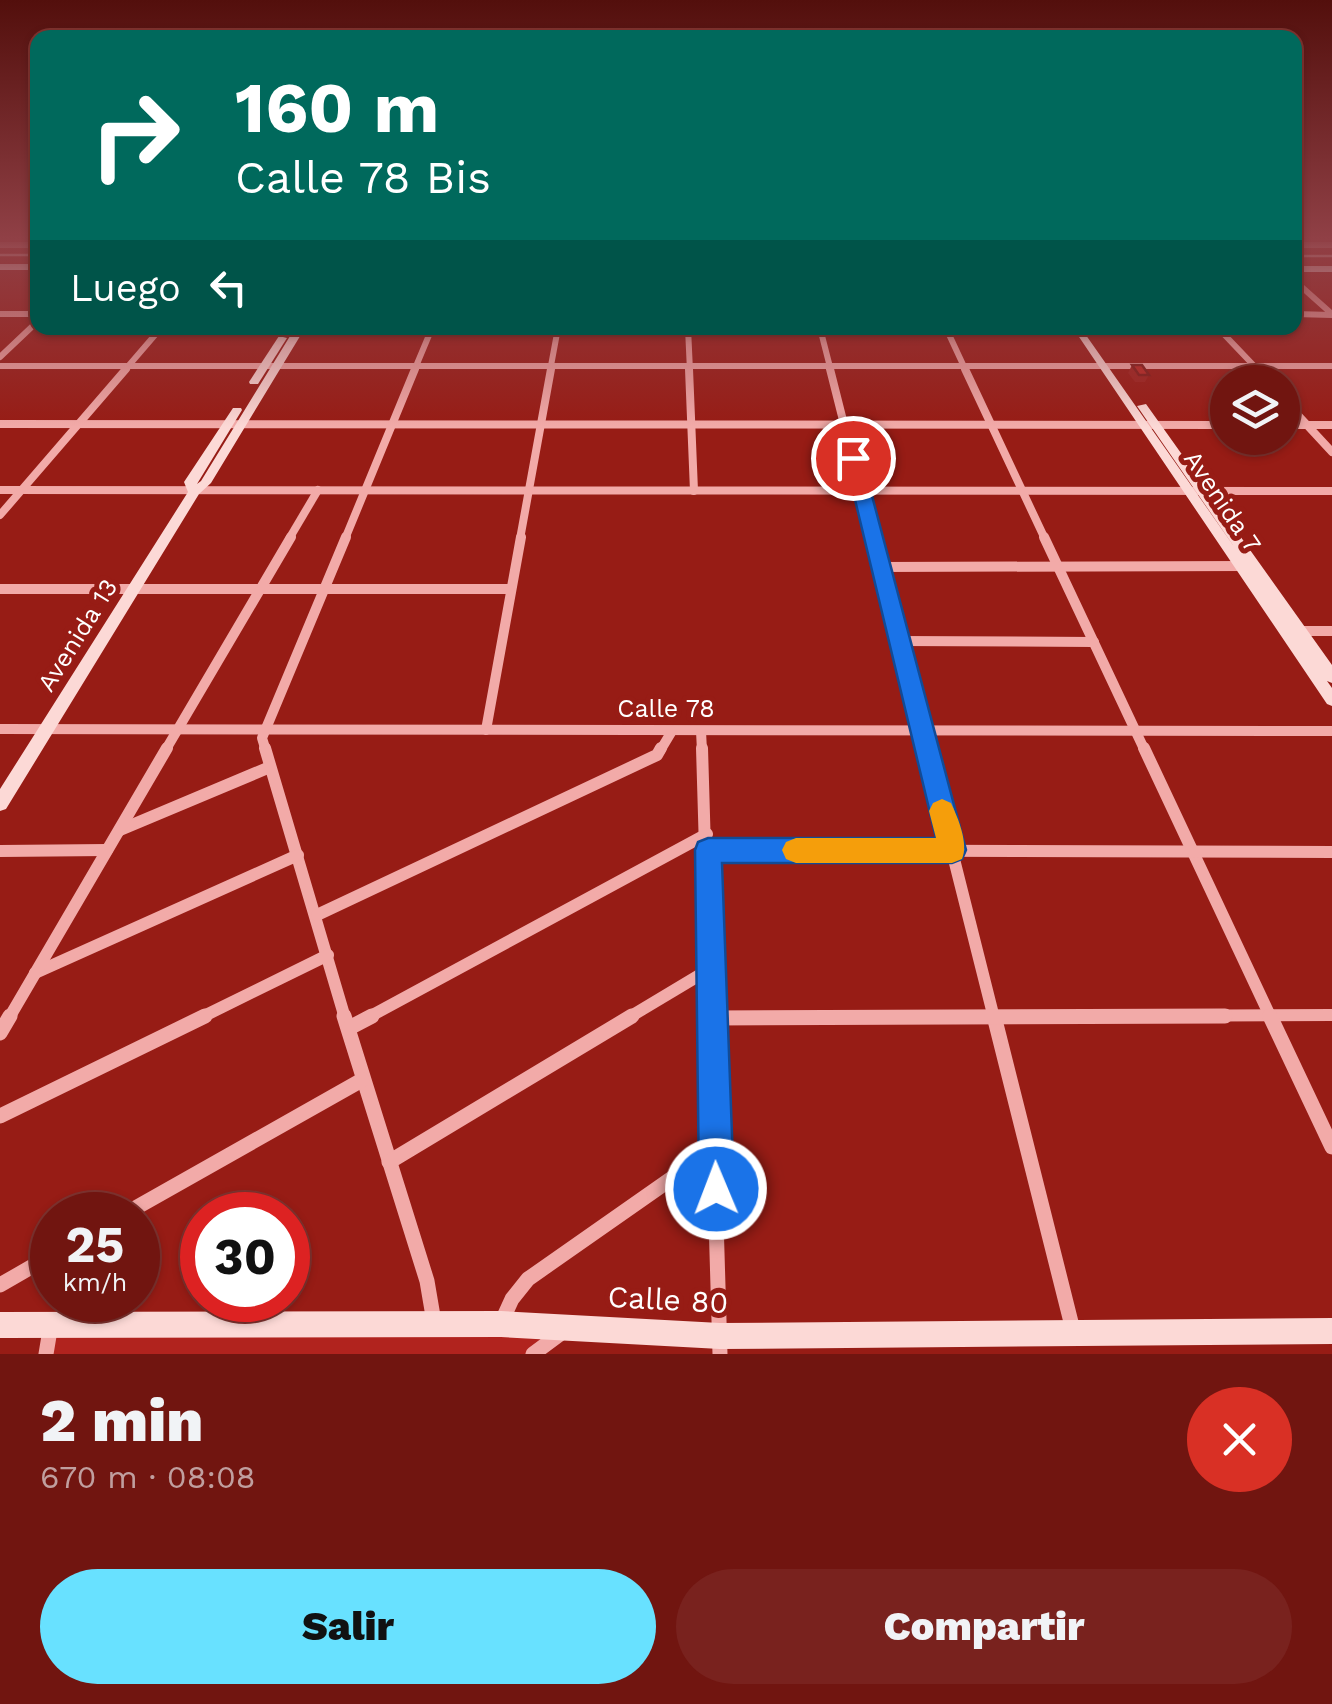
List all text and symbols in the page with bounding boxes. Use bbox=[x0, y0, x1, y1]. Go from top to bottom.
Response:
text: 160 m bbox=[235, 67, 439, 149]
icon: right bbox=[70, 70, 200, 200]
text: Calle 78 Bis bbox=[235, 151, 491, 204]
icon: left bbox=[201, 260, 256, 315]
text: Luego bbox=[70, 266, 181, 310]
map controls bbox=[1210, 365, 1300, 455]
button: layers bbox=[1210, 365, 1300, 455]
pin bbox=[811, 416, 896, 501]
icon: arrive bbox=[826, 431, 881, 486]
street label: Avenida 7 bbox=[1178, 445, 1267, 557]
street label: Avenida 13 bbox=[32, 574, 123, 697]
street label: Calle 78 bbox=[617, 694, 715, 723]
position arrow bbox=[664, 1137, 768, 1241]
speed limit sign: 30 bbox=[180, 1192, 310, 1322]
text: 25 bbox=[66, 1215, 124, 1274]
text: km/h bbox=[63, 1268, 127, 1297]
street label: Calle 80 bbox=[607, 1279, 729, 1320]
text: 2 min bbox=[40, 1385, 204, 1456]
button: close bbox=[1187, 1387, 1292, 1492]
text: 670 m · 08:08 bbox=[40, 1458, 256, 1496]
button: Salir bbox=[40, 1569, 656, 1684]
button: Compartir bbox=[676, 1569, 1292, 1684]

